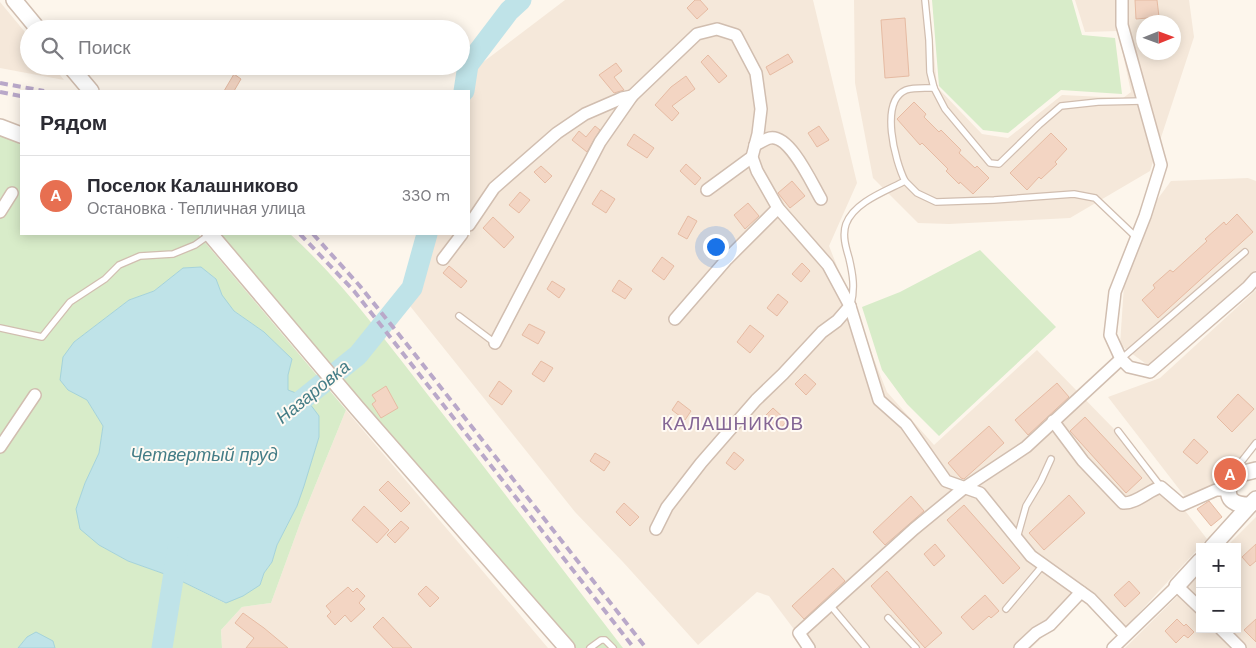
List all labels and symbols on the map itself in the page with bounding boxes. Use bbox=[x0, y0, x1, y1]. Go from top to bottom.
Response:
north arrow bbox=[1136, 15, 1181, 60]
your location bbox=[703, 234, 729, 260]
water label: Назаровка bbox=[271, 355, 355, 429]
district label: КАЛАШНИКОВ bbox=[662, 411, 804, 436]
water label: Четвертый пруд bbox=[130, 443, 278, 467]
pin: A bbox=[1214, 455, 1246, 493]

